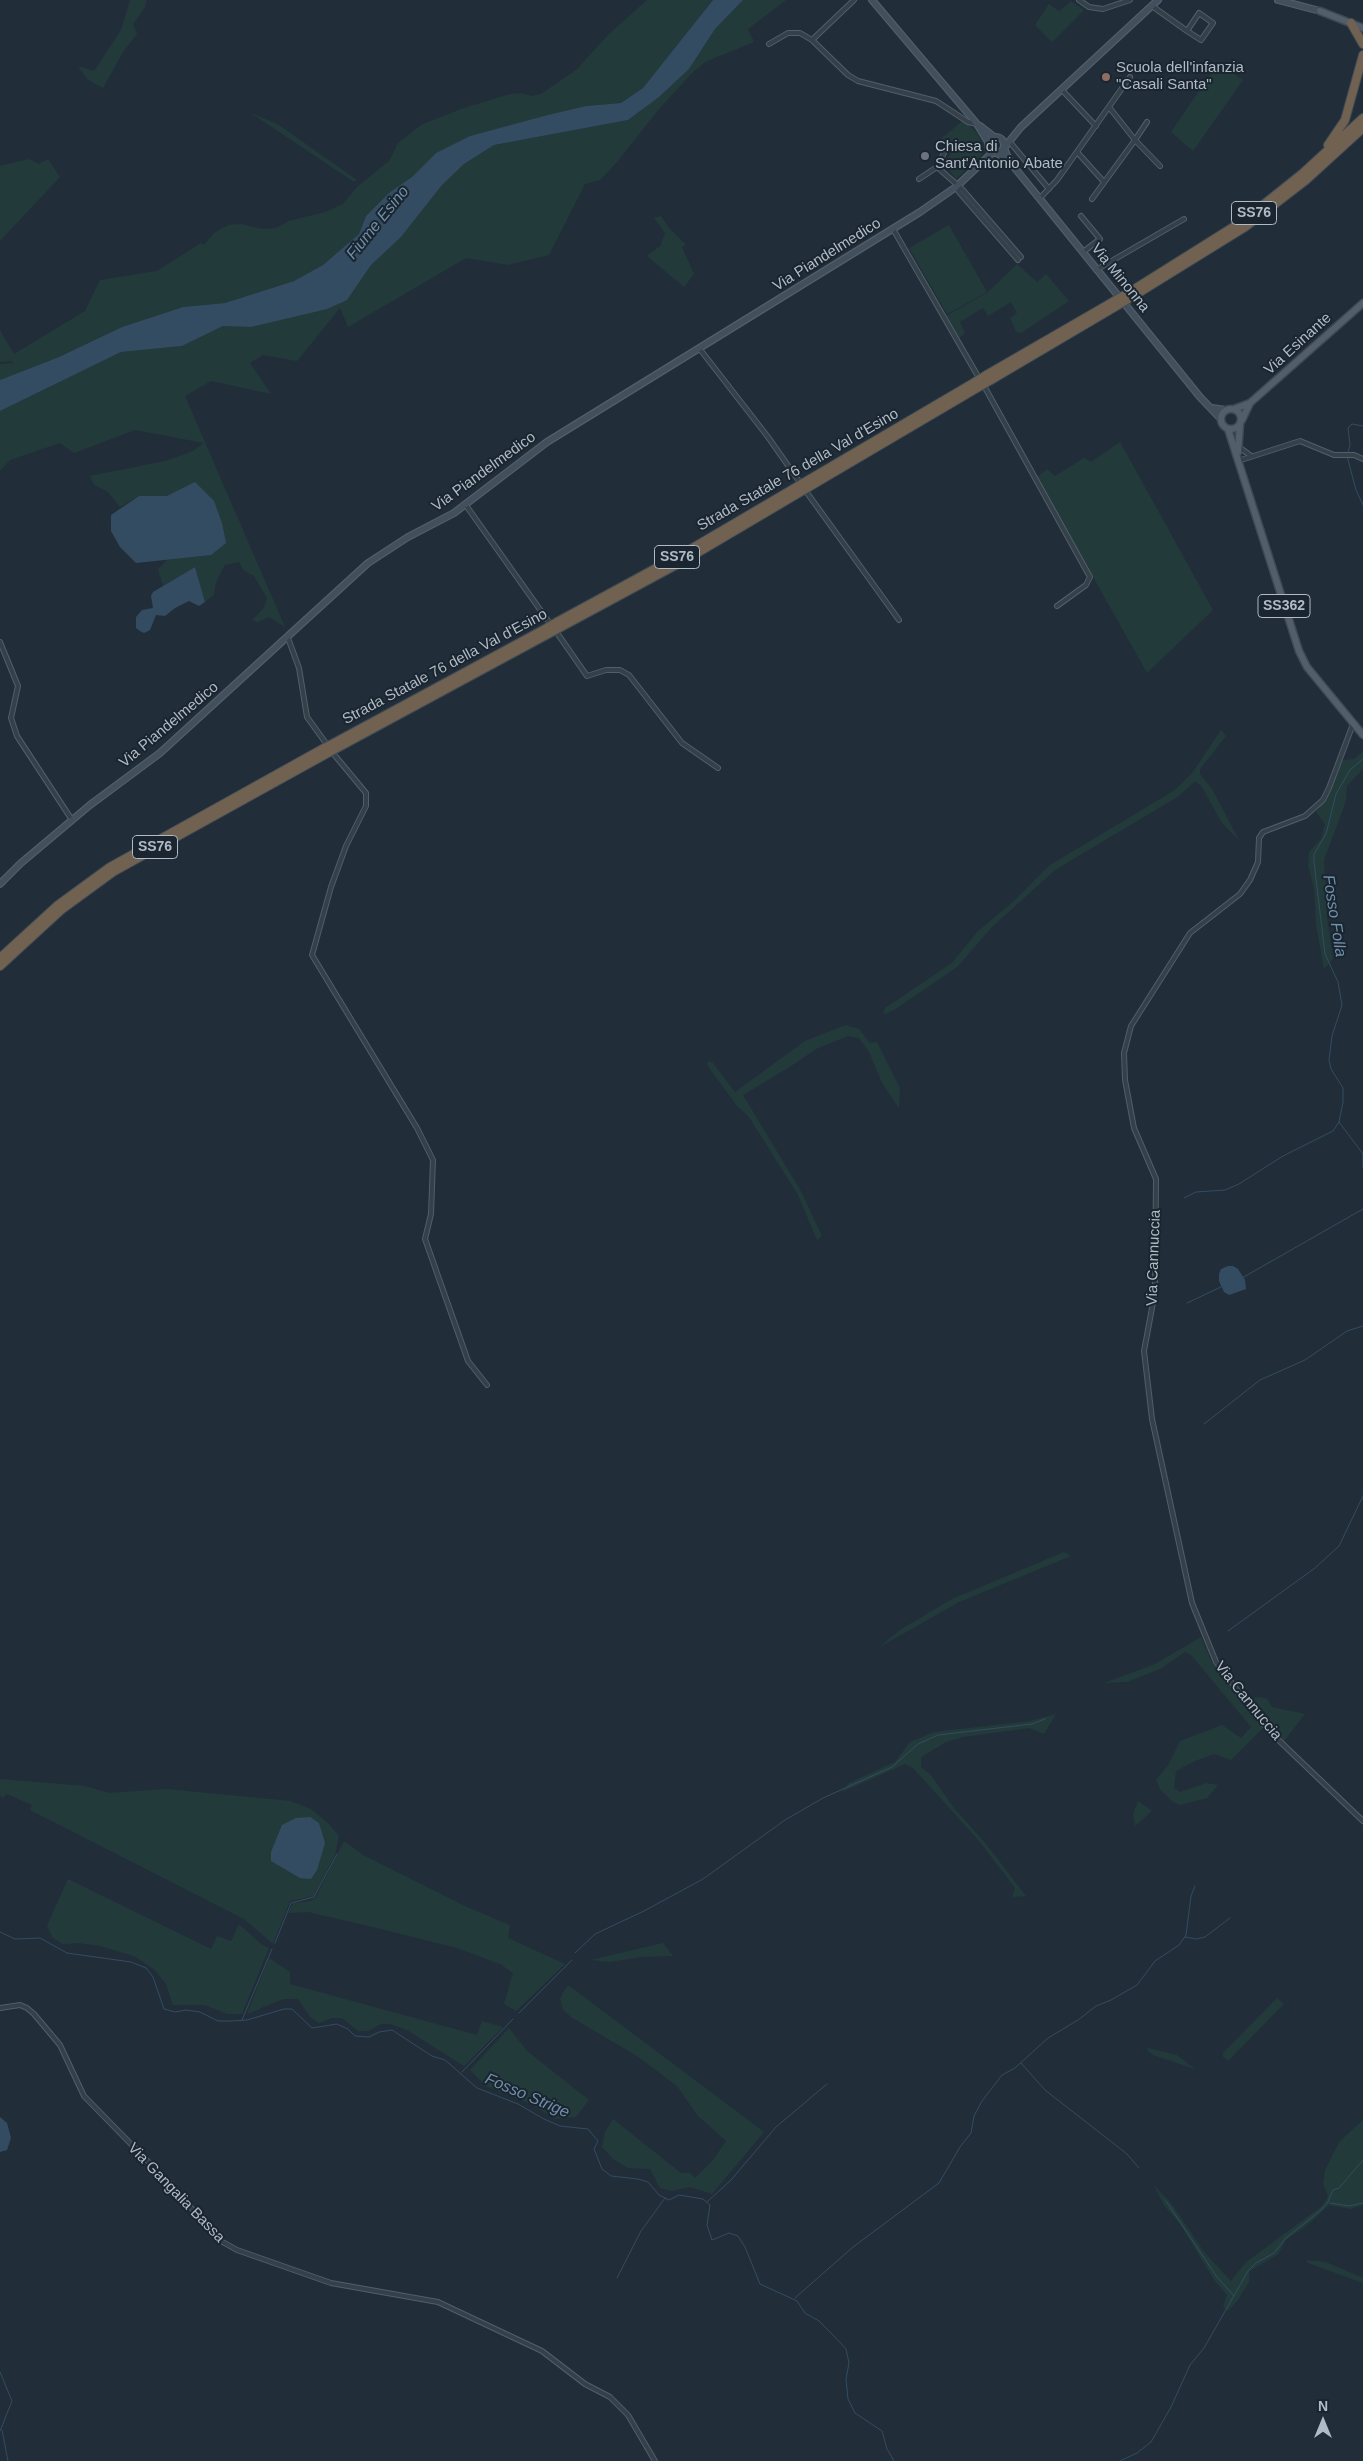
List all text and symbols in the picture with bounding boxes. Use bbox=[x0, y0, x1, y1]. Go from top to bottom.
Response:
place label: Scuola dell'infanzia "Casali Santa" bbox=[1116, 59, 1244, 94]
marker: Scuola dell'infanzia "Casali Santa" bbox=[1100, 71, 1112, 83]
place label: Chiesa di Sant'Antonio Abate bbox=[935, 138, 1063, 173]
marker: Chiesa di Sant'Antonio Abate bbox=[919, 150, 931, 162]
water label: Fiume Esino bbox=[343, 182, 413, 264]
road number: SS76 bbox=[1232, 202, 1276, 224]
street label: Via Piandelmedico bbox=[770, 215, 884, 295]
street label: Via Minonna bbox=[1087, 240, 1153, 316]
street label: Via Esinante bbox=[1261, 309, 1335, 379]
street label: Strada Statale 76 della Val d'Esino bbox=[694, 405, 902, 535]
street label: Via Piandelmedico bbox=[429, 428, 539, 516]
road number: SS76 bbox=[654, 546, 700, 568]
road number: SS362 bbox=[1258, 594, 1310, 618]
street label: Strada Statale 76 della Val d'Esino bbox=[339, 605, 551, 729]
street label: Via Piandelmedico bbox=[116, 678, 222, 772]
road number: SS76 bbox=[132, 836, 178, 859]
water label: Fosso Folla bbox=[1318, 874, 1350, 958]
street label: Via Cannuccia bbox=[1143, 1209, 1165, 1307]
street label: Via Cannuccia bbox=[1211, 1658, 1285, 1744]
water label: Fosso Strige bbox=[482, 2070, 572, 2122]
street label: Via Gangalia Bassa bbox=[124, 2139, 228, 2247]
north arrow bbox=[1298, 2396, 1348, 2446]
text: N bbox=[1318, 2398, 1328, 2414]

